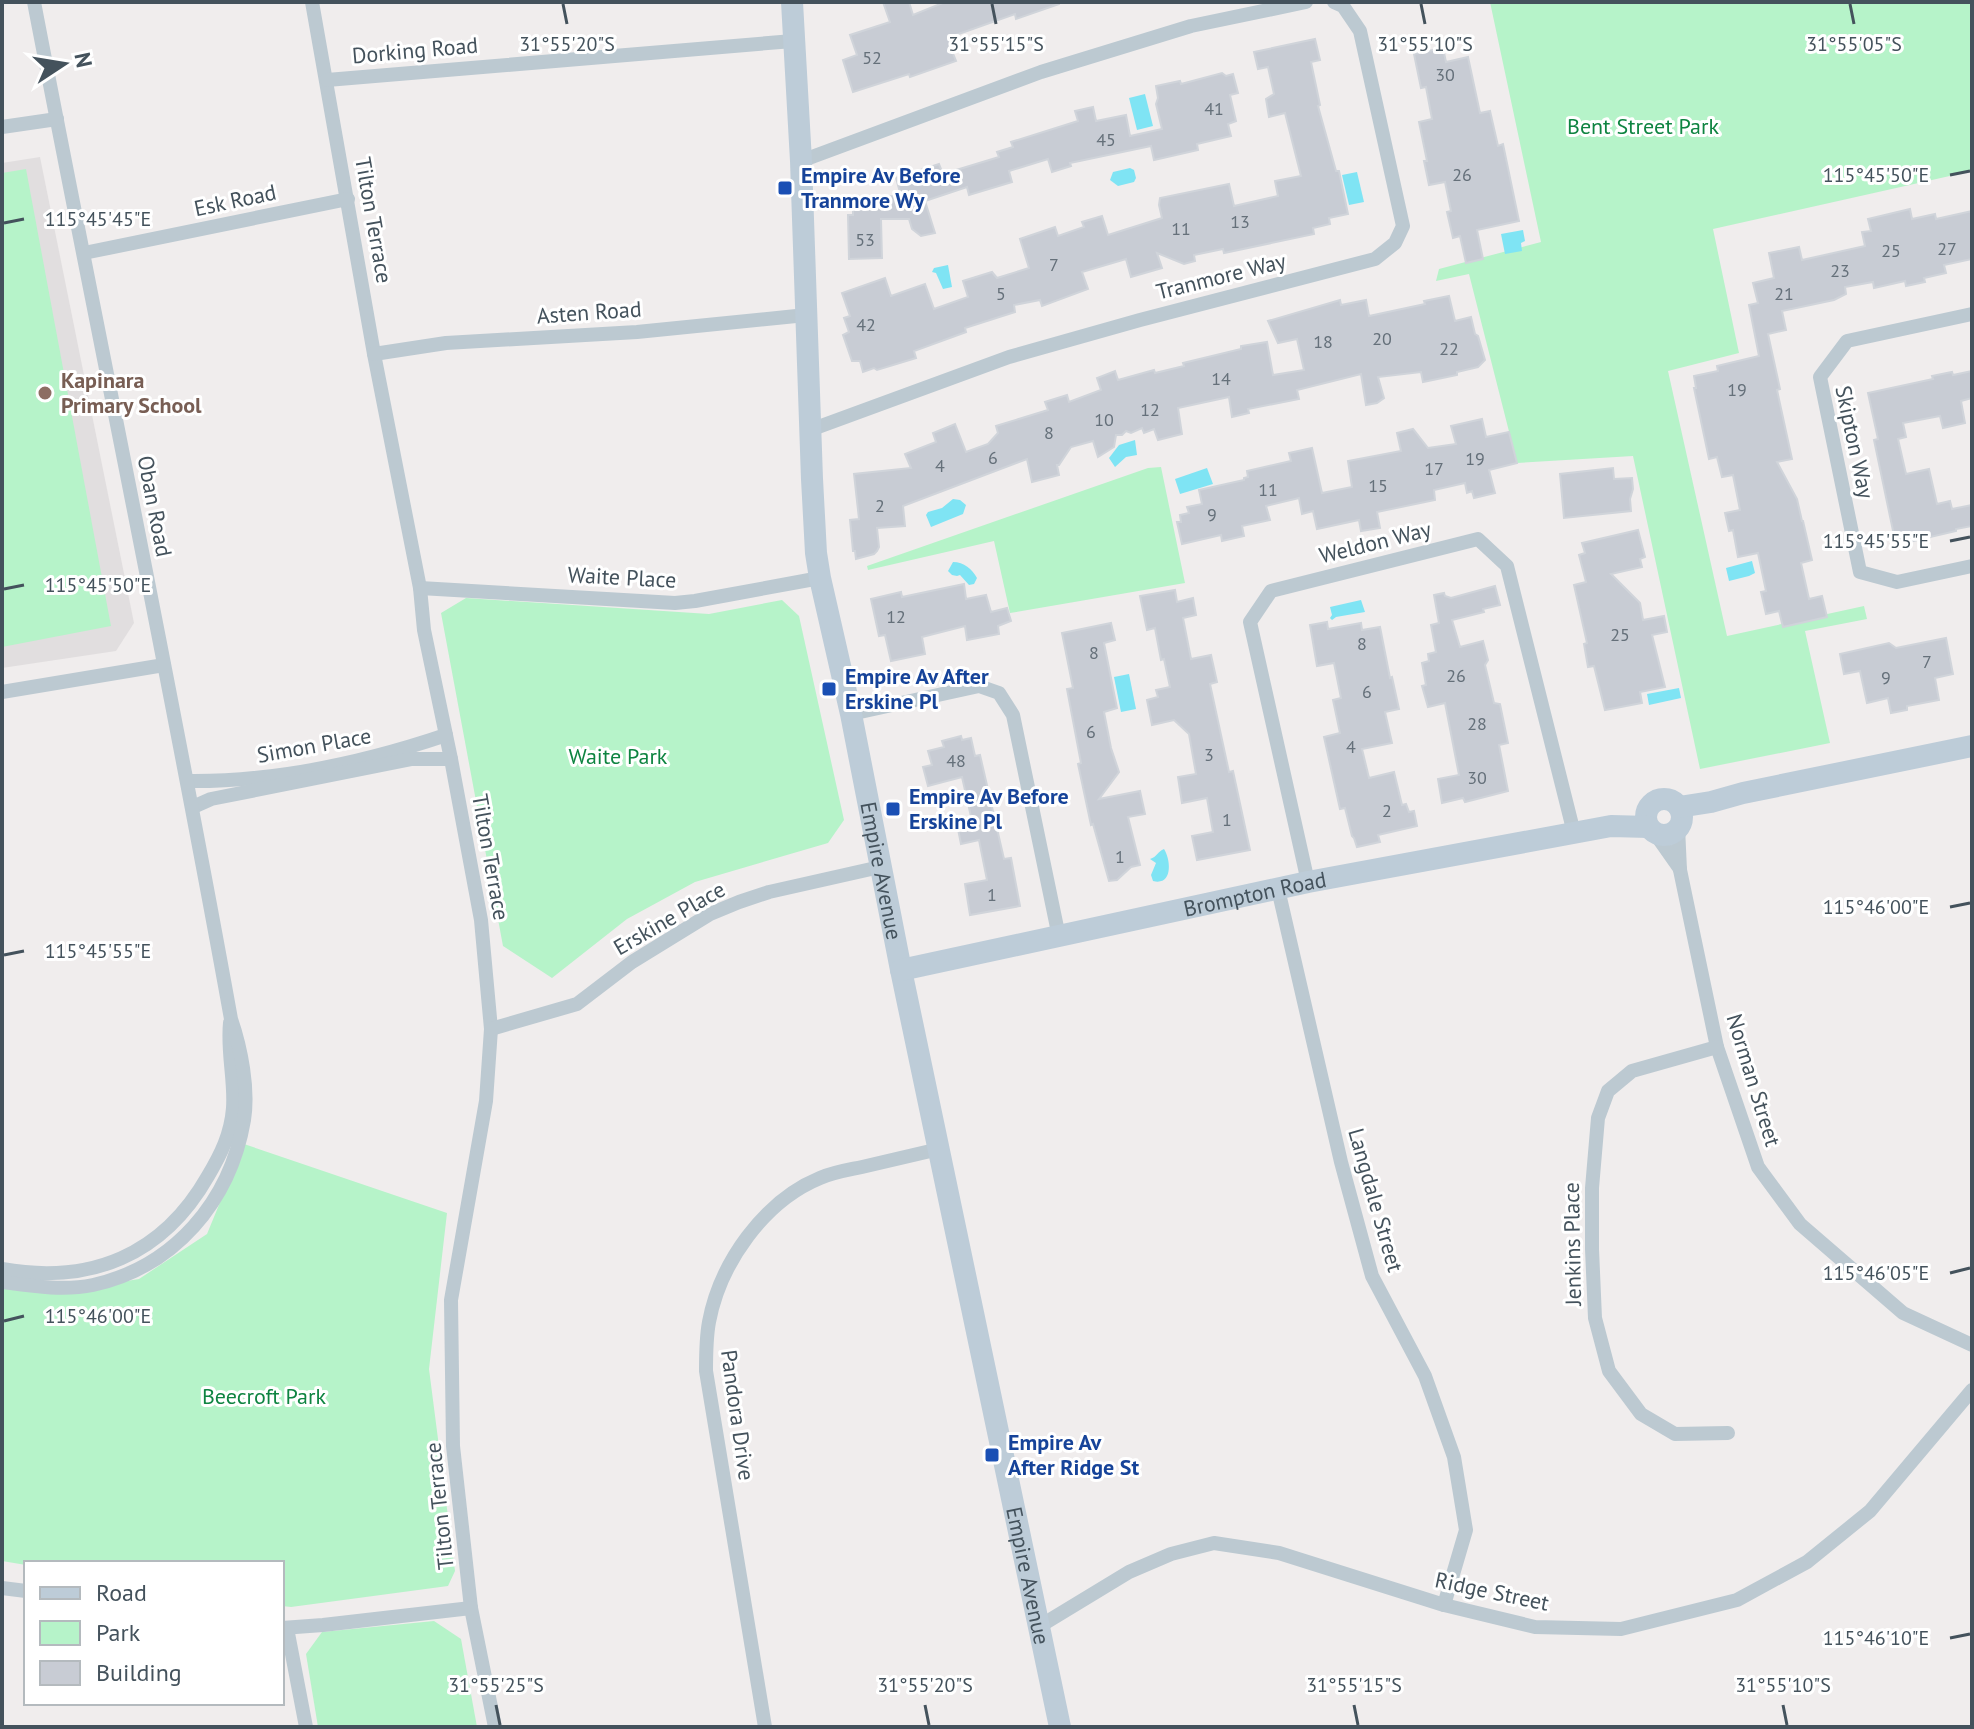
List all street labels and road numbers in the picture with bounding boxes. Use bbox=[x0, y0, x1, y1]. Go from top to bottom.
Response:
street label: Dorking Road bbox=[351, 31, 479, 69]
street label: Tilton Terrace bbox=[349, 155, 399, 285]
street label: Esk Road bbox=[191, 178, 279, 222]
street label: Tranmore Way bbox=[1153, 246, 1289, 306]
street label: Asten Road bbox=[536, 294, 642, 330]
street label: Skipton Way bbox=[1829, 383, 1881, 502]
street label: Oban Road bbox=[131, 453, 179, 559]
street label: Weldon Way bbox=[1316, 514, 1435, 569]
street label: Waite Place bbox=[567, 560, 677, 594]
street label: Simon Place bbox=[255, 721, 373, 769]
street label: Tilton Terrace bbox=[466, 792, 516, 922]
street label: Empire Avenue bbox=[854, 799, 909, 942]
street label: Brompton Road bbox=[1181, 865, 1329, 923]
street label: Erskine Place bbox=[608, 875, 730, 961]
street label: Norman Street bbox=[1721, 1010, 1788, 1150]
street label: Langdale Street bbox=[1342, 1125, 1410, 1276]
street label: Jenkins Place bbox=[1557, 1182, 1587, 1307]
street label: Pandora Drive bbox=[715, 1348, 761, 1482]
street label: Tilton Terrace bbox=[418, 1441, 460, 1571]
street label: Empire Avenue bbox=[1000, 1504, 1056, 1647]
street label: Ridge Street bbox=[1432, 1565, 1552, 1617]

